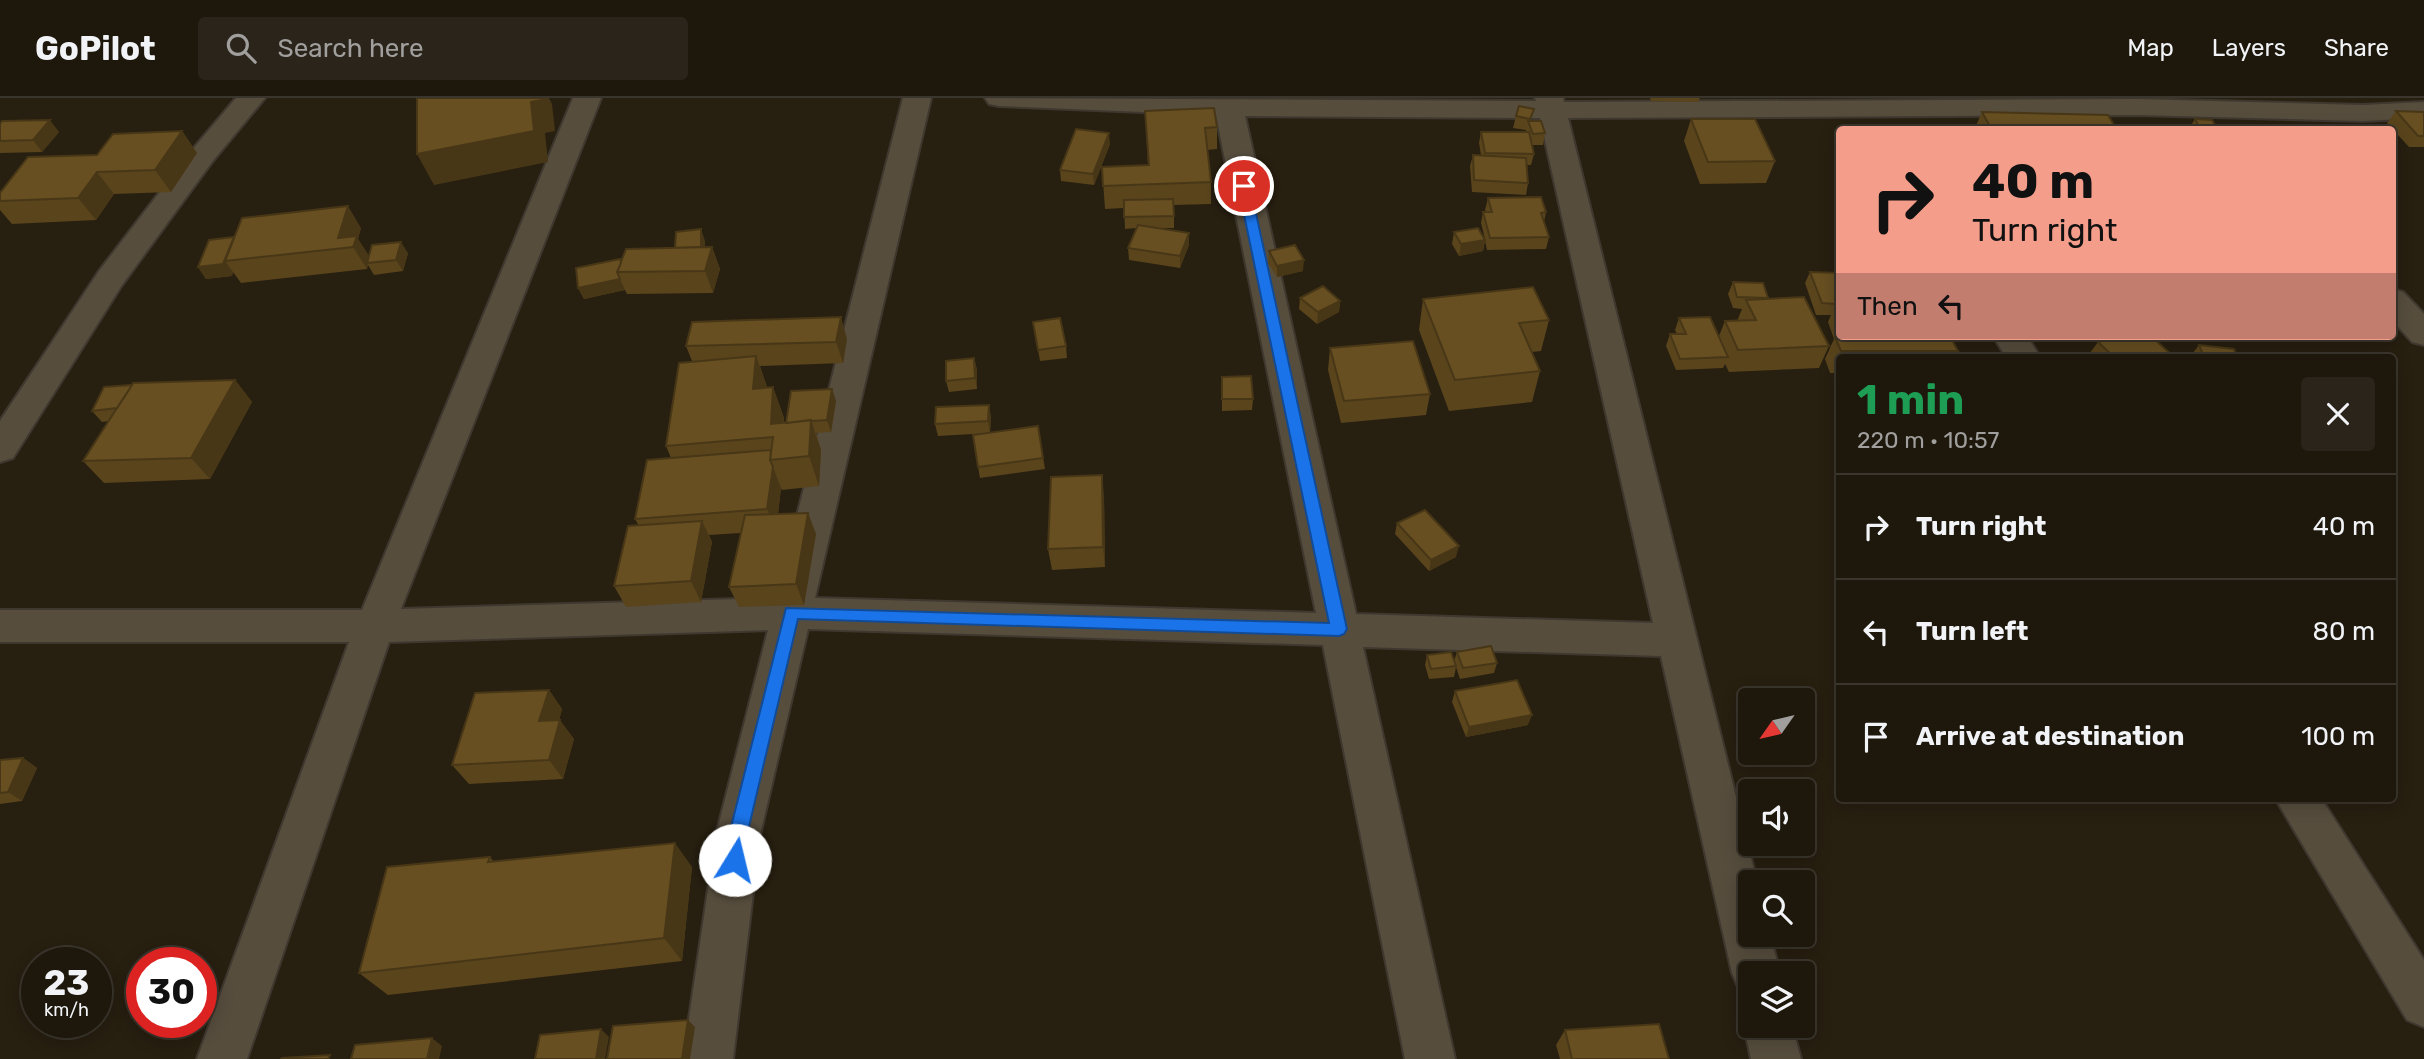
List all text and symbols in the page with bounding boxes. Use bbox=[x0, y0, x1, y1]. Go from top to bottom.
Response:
search box bbox=[198, 17, 688, 80]
text: GoPilot bbox=[35, 29, 156, 68]
icon: search bbox=[222, 29, 260, 67]
text: Search here bbox=[278, 33, 423, 64]
text: Map bbox=[2127, 34, 2174, 62]
text: Layers bbox=[2212, 34, 2286, 62]
text: Share bbox=[2324, 34, 2389, 62]
text: 40 m bbox=[1972, 152, 2094, 210]
icon: right bbox=[1857, 154, 1948, 245]
pin bbox=[1214, 156, 1274, 216]
icon: arrive bbox=[1225, 167, 1263, 205]
text: Turn right bbox=[1972, 211, 2117, 249]
icon: left bbox=[1932, 287, 1970, 325]
text: Then bbox=[1857, 291, 1918, 322]
text: 1 min bbox=[1857, 375, 1964, 425]
button: close bbox=[2301, 377, 2375, 451]
text: 220 m · 10:57 bbox=[1857, 426, 1999, 454]
icon: right bbox=[1857, 508, 1895, 546]
text: Turn right bbox=[1916, 511, 2046, 542]
text: 40 m bbox=[2313, 511, 2375, 542]
icon: left bbox=[1857, 613, 1895, 651]
text: Turn left bbox=[1916, 616, 2028, 647]
text: 80 m bbox=[2312, 616, 2375, 647]
north arrow bbox=[1738, 688, 1815, 765]
map controls bbox=[1738, 688, 1815, 1038]
icon: arrive bbox=[1857, 718, 1895, 756]
text: Arrive at destination bbox=[1916, 721, 2184, 752]
text: 100 m bbox=[2301, 721, 2375, 752]
button: sound bbox=[1738, 779, 1815, 856]
position arrow bbox=[698, 823, 772, 897]
button: search bbox=[1738, 870, 1815, 947]
speed limit sign: 30 bbox=[126, 947, 217, 1038]
button: layers bbox=[1738, 961, 1815, 1038]
text: 23 bbox=[44, 962, 89, 1004]
text: km/h bbox=[44, 999, 89, 1021]

